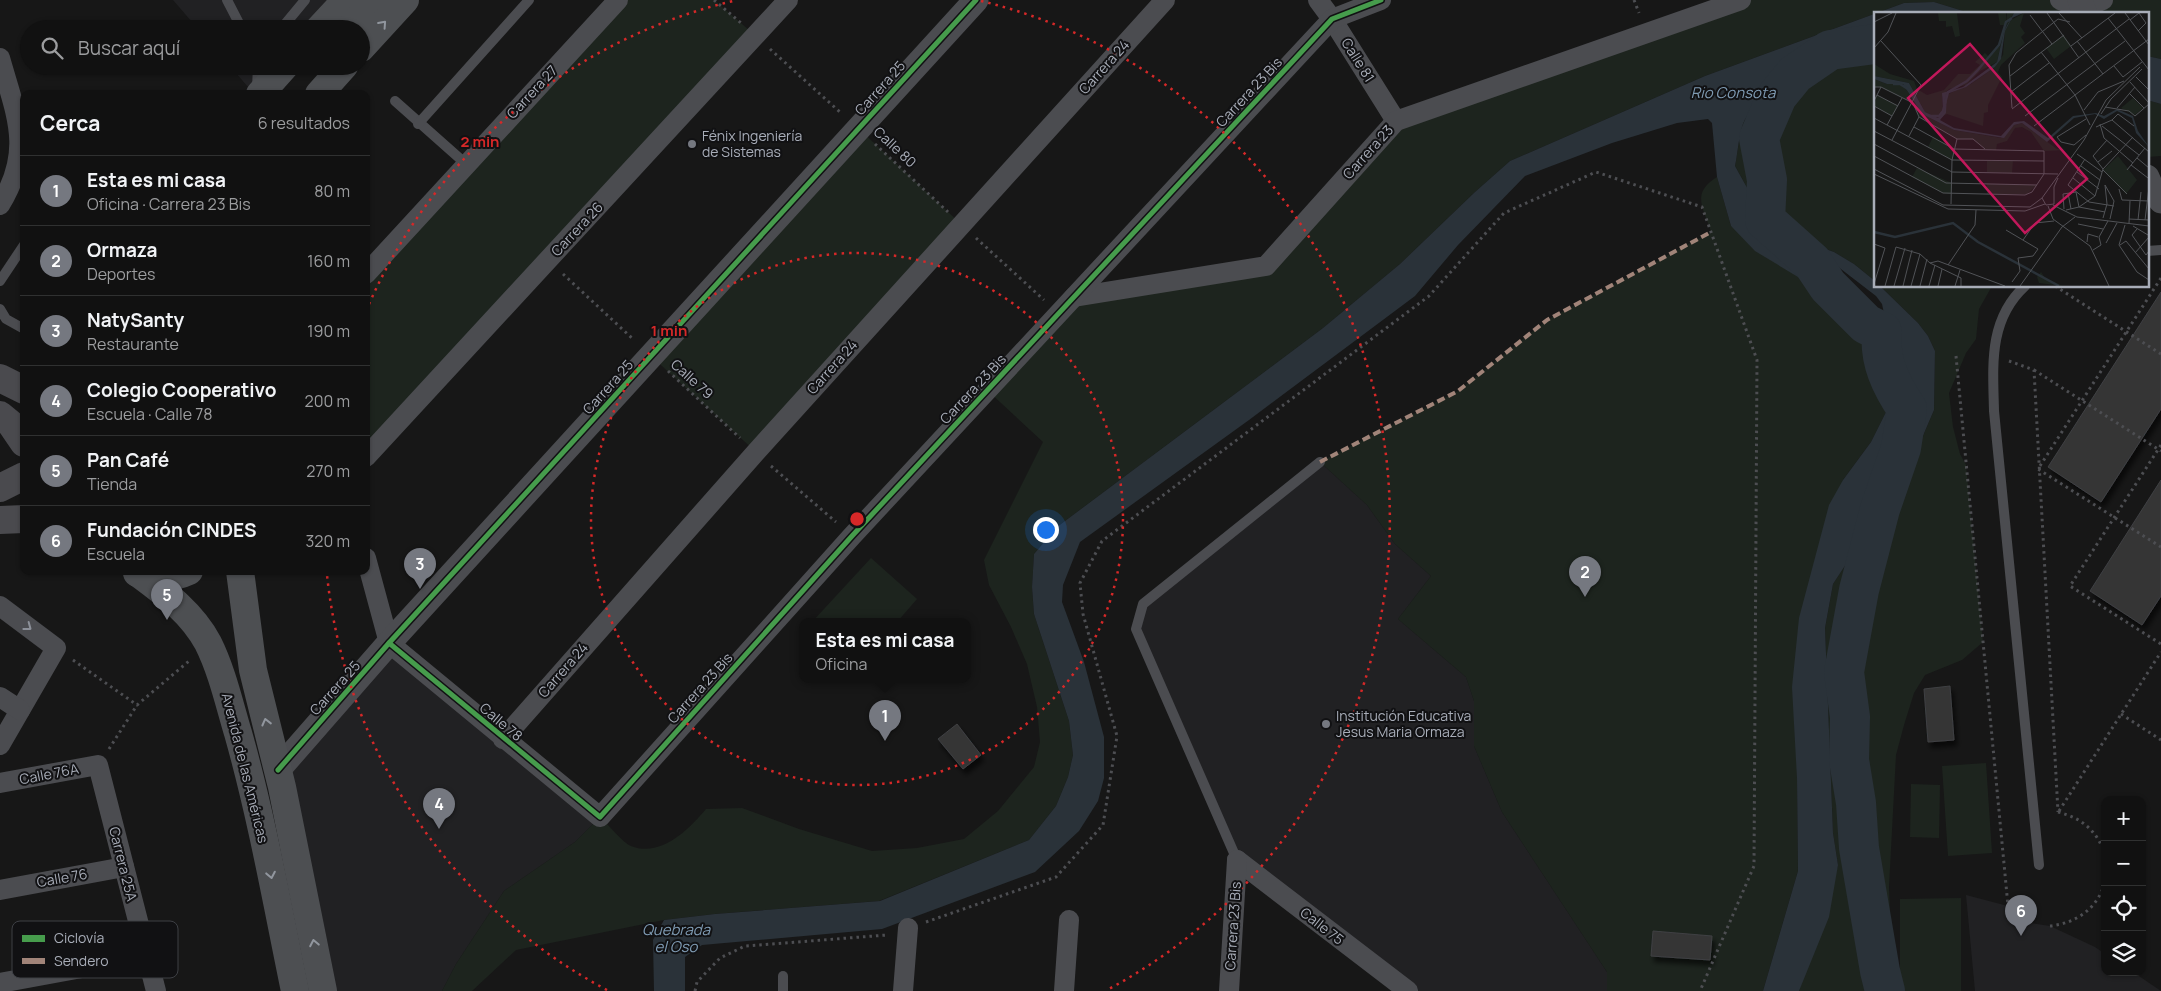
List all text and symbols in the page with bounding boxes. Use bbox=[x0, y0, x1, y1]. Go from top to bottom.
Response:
inset map bbox=[1874, 12, 2148, 288]
search box bbox=[20, 20, 370, 75]
one-way arrow bbox=[377, 20, 386, 29]
icon: search bbox=[38, 34, 66, 62]
street label: Calle 81 bbox=[1337, 34, 1379, 86]
text: Buscar aquí bbox=[78, 35, 180, 61]
street label: Carrera 24 bbox=[1074, 35, 1133, 98]
street label: Carrera 23 Bis bbox=[1211, 53, 1286, 131]
street label: Carrera 25 bbox=[850, 56, 909, 119]
street label: Carrera 27 bbox=[502, 61, 561, 122]
water label: Rio Consota bbox=[1691, 82, 1776, 103]
text: Cerca bbox=[40, 109, 100, 137]
text: 6 resultados bbox=[258, 112, 350, 134]
street label: Carrera 23 bbox=[1338, 120, 1397, 183]
street label: Calle 80 bbox=[870, 122, 921, 171]
place label: Fénix Ingeniería de Sistemas bbox=[702, 126, 802, 161]
text: 2 min bbox=[460, 131, 500, 152]
marker: Fénix Ingeniería de Sistemas bbox=[686, 138, 698, 150]
text: Esta es mi casa bbox=[87, 167, 226, 193]
text: 1 bbox=[52, 180, 60, 202]
text: 80 m bbox=[314, 180, 350, 202]
text: Oficina · Carrera 23 Bis bbox=[87, 193, 251, 215]
street label: Carrera 26 bbox=[547, 197, 607, 260]
text: Ormaza bbox=[87, 237, 157, 263]
text: 2 bbox=[51, 250, 61, 272]
text: 160 m bbox=[307, 250, 350, 272]
text: Deportes bbox=[87, 263, 155, 285]
text: NatySanty bbox=[87, 307, 184, 333]
text: 3 bbox=[51, 320, 61, 342]
text: 190 m bbox=[307, 320, 350, 342]
text: 1 min bbox=[651, 320, 687, 341]
text: Restaurante bbox=[87, 333, 179, 355]
street label: Carrera 24 bbox=[802, 335, 861, 398]
street label: Carrera 23 Bis bbox=[935, 350, 1010, 428]
street label: Calle 79 bbox=[667, 354, 718, 403]
street label: Carrera 25 bbox=[578, 355, 637, 418]
text: Colegio Cooperativo bbox=[87, 377, 277, 403]
text: 4 bbox=[51, 390, 61, 412]
text: 200 m bbox=[305, 390, 350, 412]
text: Escuela · Calle 78 bbox=[87, 403, 213, 425]
text: Pan Café bbox=[87, 447, 169, 473]
text: 5 bbox=[51, 460, 61, 482]
text: 270 m bbox=[306, 460, 350, 482]
text: Tienda bbox=[87, 473, 137, 495]
centre of rings bbox=[848, 510, 866, 528]
text: Fundación CINDES bbox=[87, 517, 256, 543]
your location bbox=[1033, 517, 1059, 543]
text: 6 bbox=[51, 530, 61, 552]
text: 320 m bbox=[306, 530, 350, 552]
text: Escuela bbox=[87, 543, 145, 565]
pin: 3 bbox=[404, 548, 436, 589]
pin: 2 bbox=[1569, 556, 1601, 597]
pin: 5 bbox=[151, 579, 183, 620]
popup bbox=[799, 618, 971, 683]
one-way arrow bbox=[22, 621, 32, 630]
text: Esta es mi casa bbox=[815, 627, 955, 653]
street label: Carrera 24 bbox=[533, 638, 592, 701]
street label: Carrera 23 Bis bbox=[663, 648, 736, 727]
text: Oficina bbox=[815, 653, 867, 675]
street label: Carrera 25 bbox=[305, 656, 364, 719]
street label: Avenida de las Américas bbox=[218, 691, 273, 845]
street label: Calle 78 bbox=[476, 698, 527, 745]
pin: 1 bbox=[869, 700, 901, 741]
place label: Institución Educativa Jesus Maria Ormaza bbox=[1336, 706, 1471, 741]
one-way arrow bbox=[261, 718, 272, 727]
marker: Institución Educativa Jesus Maria Ormaza bbox=[1320, 718, 1332, 730]
street label: Calle 76A bbox=[18, 758, 80, 789]
pin: 4 bbox=[423, 788, 455, 829]
map controls bbox=[2101, 796, 2146, 976]
button: + bbox=[2101, 796, 2146, 841]
street label: Carrera 25A bbox=[105, 825, 142, 903]
button: − bbox=[2101, 841, 2146, 886]
street label: Calle 76 bbox=[35, 864, 89, 891]
one-way arrow bbox=[266, 871, 276, 879]
street label: Carrera 23 Bis bbox=[1220, 881, 1245, 971]
button: locate bbox=[2101, 886, 2146, 931]
pin: 6 bbox=[2005, 895, 2037, 936]
street label: Calle 75 bbox=[1297, 903, 1348, 949]
water label: Quebrada el Oso bbox=[642, 919, 711, 957]
legend bbox=[12, 921, 178, 978]
text: Ciclovía bbox=[54, 928, 104, 947]
button: layers bbox=[2101, 931, 2146, 976]
one-way arrow bbox=[309, 939, 319, 948]
text: Sendero bbox=[54, 951, 109, 970]

